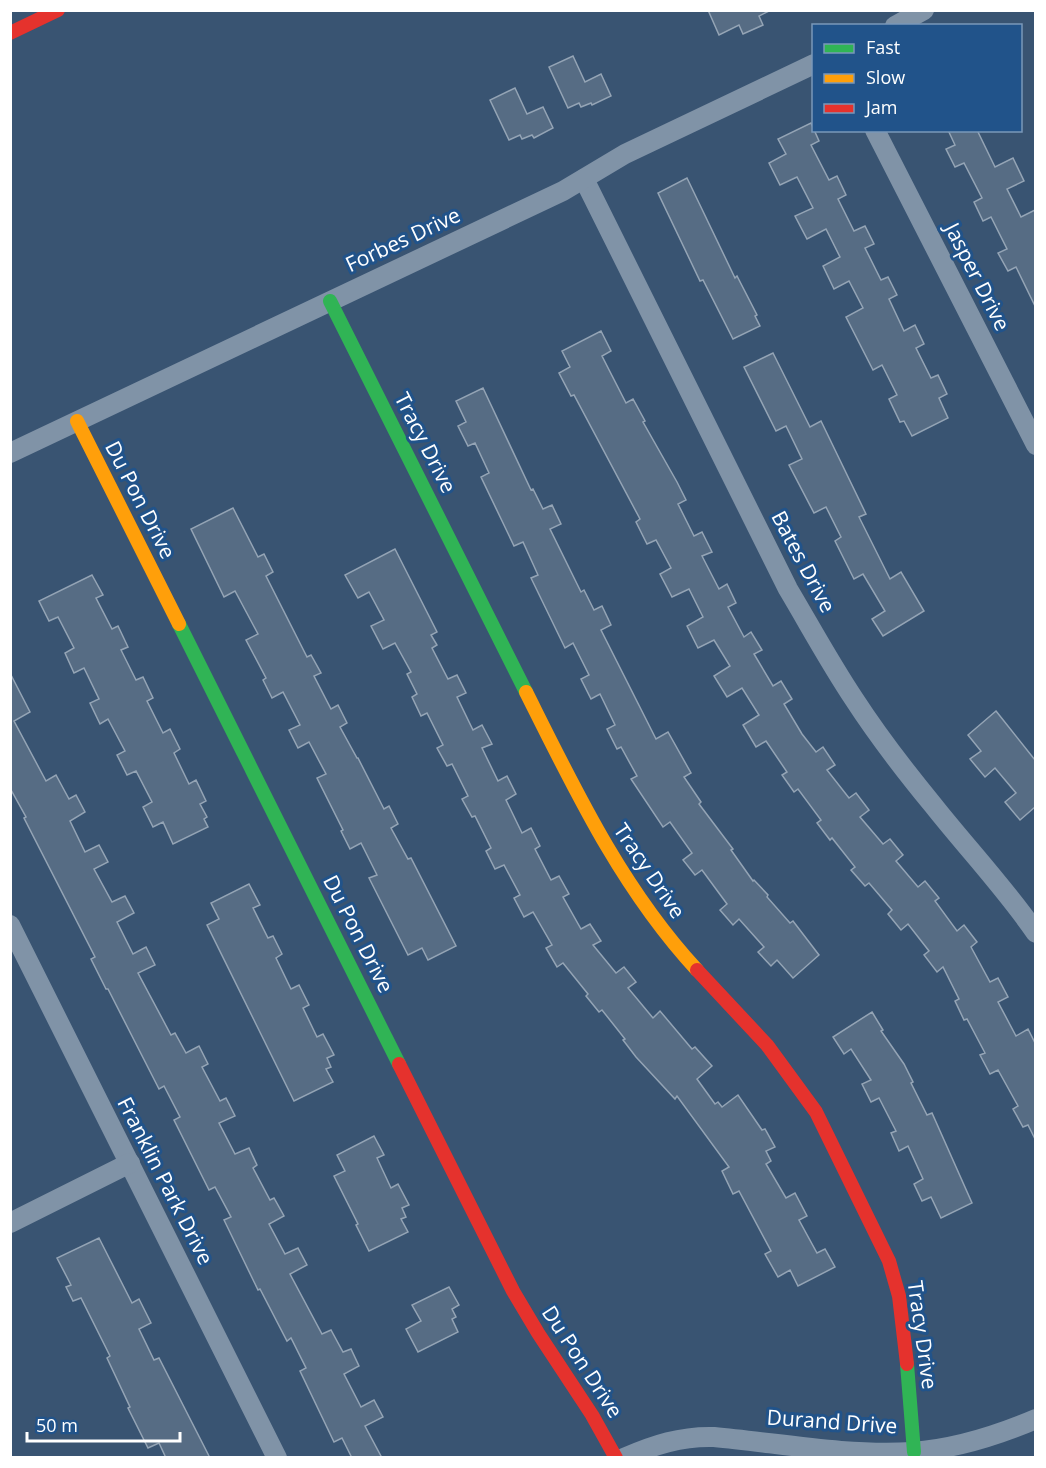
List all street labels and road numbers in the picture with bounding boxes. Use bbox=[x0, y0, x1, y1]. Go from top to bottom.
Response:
street label: Forbes Drive bbox=[341, 200, 464, 278]
street label: Jasper Drive bbox=[938, 216, 1017, 335]
street label: Tracy Drive bbox=[389, 388, 463, 498]
street label: Du Pon Drive bbox=[99, 436, 183, 563]
street label: Bates Drive bbox=[765, 506, 842, 617]
street label: Tracy Drive bbox=[608, 817, 692, 924]
street label: Du Pon Drive bbox=[317, 870, 401, 997]
street label: Franklin Park Drive bbox=[111, 1092, 220, 1269]
street label: Tracy Drive bbox=[902, 1279, 944, 1391]
street label: Du Pon Drive bbox=[536, 1300, 630, 1423]
street label: Durand Drive bbox=[766, 1402, 898, 1440]

